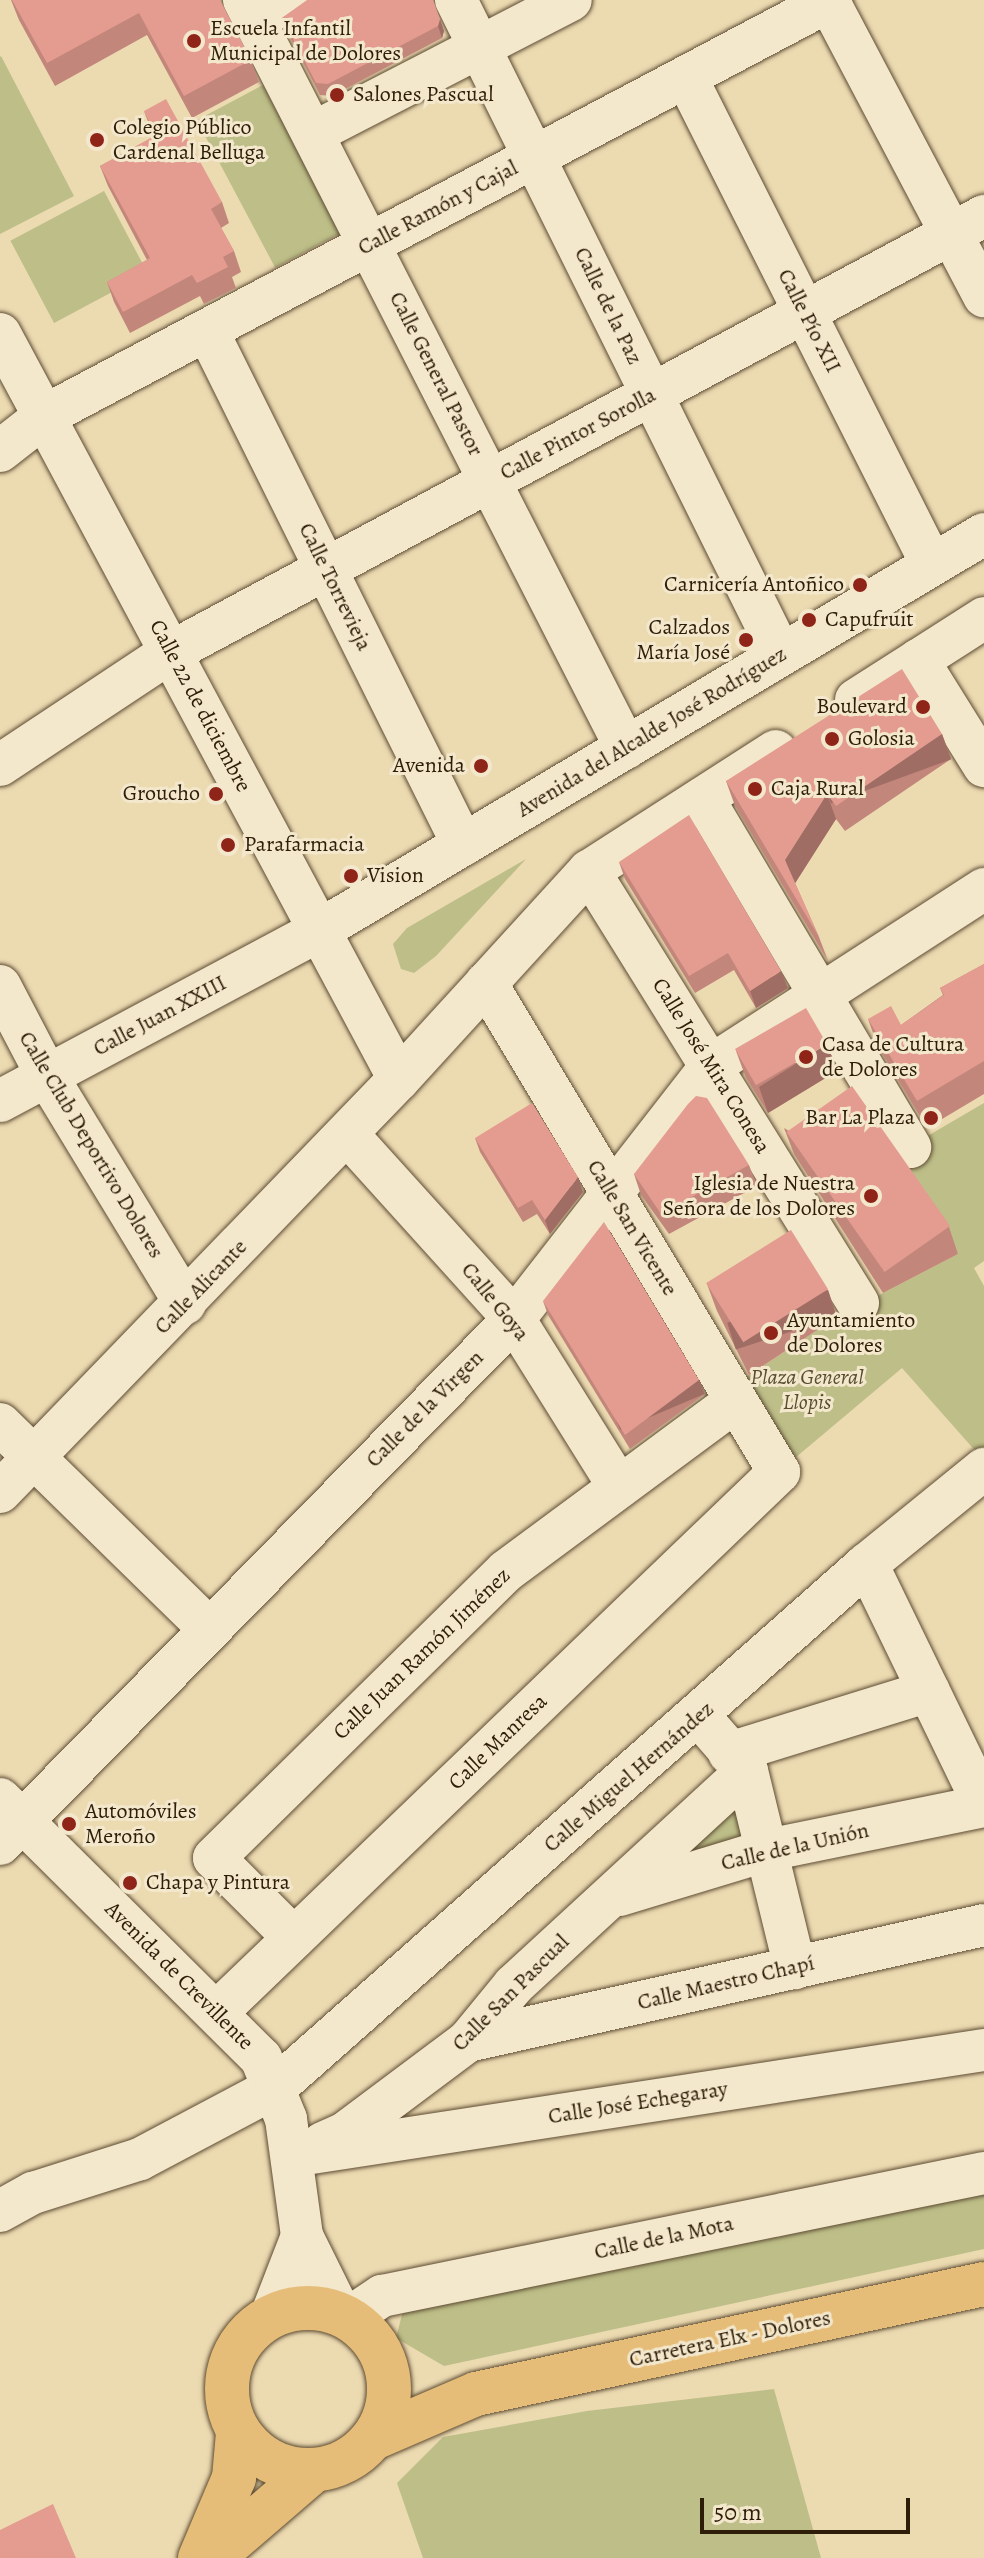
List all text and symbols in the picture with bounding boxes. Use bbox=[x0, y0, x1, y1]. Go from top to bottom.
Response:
place label: Escuela Infantil Municipal de Dolores bbox=[210, 15, 401, 66]
marker: Escuela Infantil Municipal de Dolores bbox=[185, 32, 203, 50]
place label: Salones Pascual bbox=[353, 82, 494, 108]
marker: Salones Pascual bbox=[328, 86, 346, 104]
place label: Colegio Público Cardenal Belluga bbox=[113, 114, 265, 166]
marker: Colegio Público Cardenal Belluga bbox=[88, 131, 106, 149]
street label: Calle Ramón y Cajal bbox=[354, 155, 522, 261]
street label: Calle de la Paz bbox=[568, 243, 648, 369]
street label: Calle Pío XII bbox=[772, 265, 846, 377]
street label: Calle General Pastor bbox=[383, 288, 489, 460]
street label: Calle Pintor Sorolla bbox=[496, 382, 660, 486]
street label: Calle Torrevieja bbox=[293, 519, 377, 655]
place label: Carnicería Antoñico bbox=[664, 572, 844, 598]
marker: Carnicería Antoñico bbox=[851, 576, 869, 594]
place label: Capufruit bbox=[825, 607, 914, 633]
marker: Capufruit bbox=[800, 611, 818, 629]
place label: Calzados María José bbox=[636, 614, 730, 666]
street label: Calle 22 de diciembre bbox=[143, 615, 257, 797]
marker: Calzados María José bbox=[737, 631, 755, 649]
street label: Avenida del Alcalde José Rodríguez bbox=[512, 641, 792, 823]
place label: Boulevard bbox=[816, 694, 907, 720]
marker: Boulevard bbox=[914, 698, 932, 716]
place label: Golosia bbox=[848, 726, 915, 752]
marker: Golosia bbox=[823, 730, 841, 748]
place label: Avenida bbox=[393, 753, 465, 779]
marker: Avenida bbox=[472, 757, 490, 775]
place label: Caja Rural bbox=[771, 776, 864, 802]
marker: Caja Rural bbox=[746, 780, 764, 798]
place label: Groucho bbox=[123, 781, 200, 807]
marker: Groucho bbox=[207, 785, 225, 803]
place label: Parafarmacia bbox=[244, 832, 364, 858]
marker: Parafarmacia bbox=[219, 836, 237, 854]
place label: Vision bbox=[367, 863, 424, 889]
marker: Vision bbox=[342, 867, 360, 885]
street label: Calle Juan XXIII bbox=[89, 970, 231, 1062]
street label: Calle José Mira Conesa bbox=[646, 973, 776, 1159]
street label: Calle Club Deportivo Dolores bbox=[13, 1027, 169, 1263]
place label: Casa de Cultura de Dolores bbox=[822, 1031, 964, 1082]
marker: Casa de Cultura de Dolores bbox=[797, 1048, 815, 1066]
place label: Bar La Plaza bbox=[805, 1105, 915, 1131]
marker: Bar La Plaza bbox=[922, 1109, 940, 1127]
street label: Calle San Vicente bbox=[581, 1155, 683, 1301]
place label: Iglesia de Nuestra Señora de los Dolores bbox=[663, 1170, 855, 1222]
marker: Iglesia de Nuestra Señora de los Dolores bbox=[862, 1187, 880, 1205]
street label: Calle Alicante bbox=[149, 1234, 253, 1340]
street label: Calle Goya bbox=[455, 1257, 535, 1347]
place label: Ayuntamiento de Dolores bbox=[787, 1307, 915, 1358]
marker: Ayuntamiento de Dolores bbox=[762, 1324, 780, 1342]
street label: Calle de la Virgen bbox=[361, 1345, 489, 1473]
park label: Plaza General Llopis bbox=[750, 1364, 864, 1416]
street label: Calle Juan Ramón Jiménez bbox=[328, 1562, 516, 1746]
street label: Calle Manresa bbox=[443, 1688, 553, 1796]
street label: Calle Miguel Hernández bbox=[539, 1696, 719, 1858]
place label: Automóviles Meroño bbox=[85, 1798, 196, 1850]
marker: Automóviles Meroño bbox=[60, 1815, 78, 1833]
street label: Calle de la Unión bbox=[719, 1817, 871, 1877]
place label: Chapa y Pintura bbox=[146, 1870, 290, 1896]
marker: Chapa y Pintura bbox=[121, 1874, 139, 1892]
street label: Avenida de Crevillente bbox=[99, 1896, 259, 2056]
street label: Calle San Pascual bbox=[447, 1929, 575, 2057]
street label: Calle Maestro Chapí bbox=[635, 1950, 817, 2016]
street label: Calle José Echegaray bbox=[546, 2076, 730, 2130]
street label: Calle de la Mota bbox=[592, 2210, 736, 2266]
street label: Carretera Elx - Dolores bbox=[627, 2305, 833, 2373]
scale bar bbox=[704, 2482, 914, 2532]
text: 50 m bbox=[714, 2496, 762, 2528]

